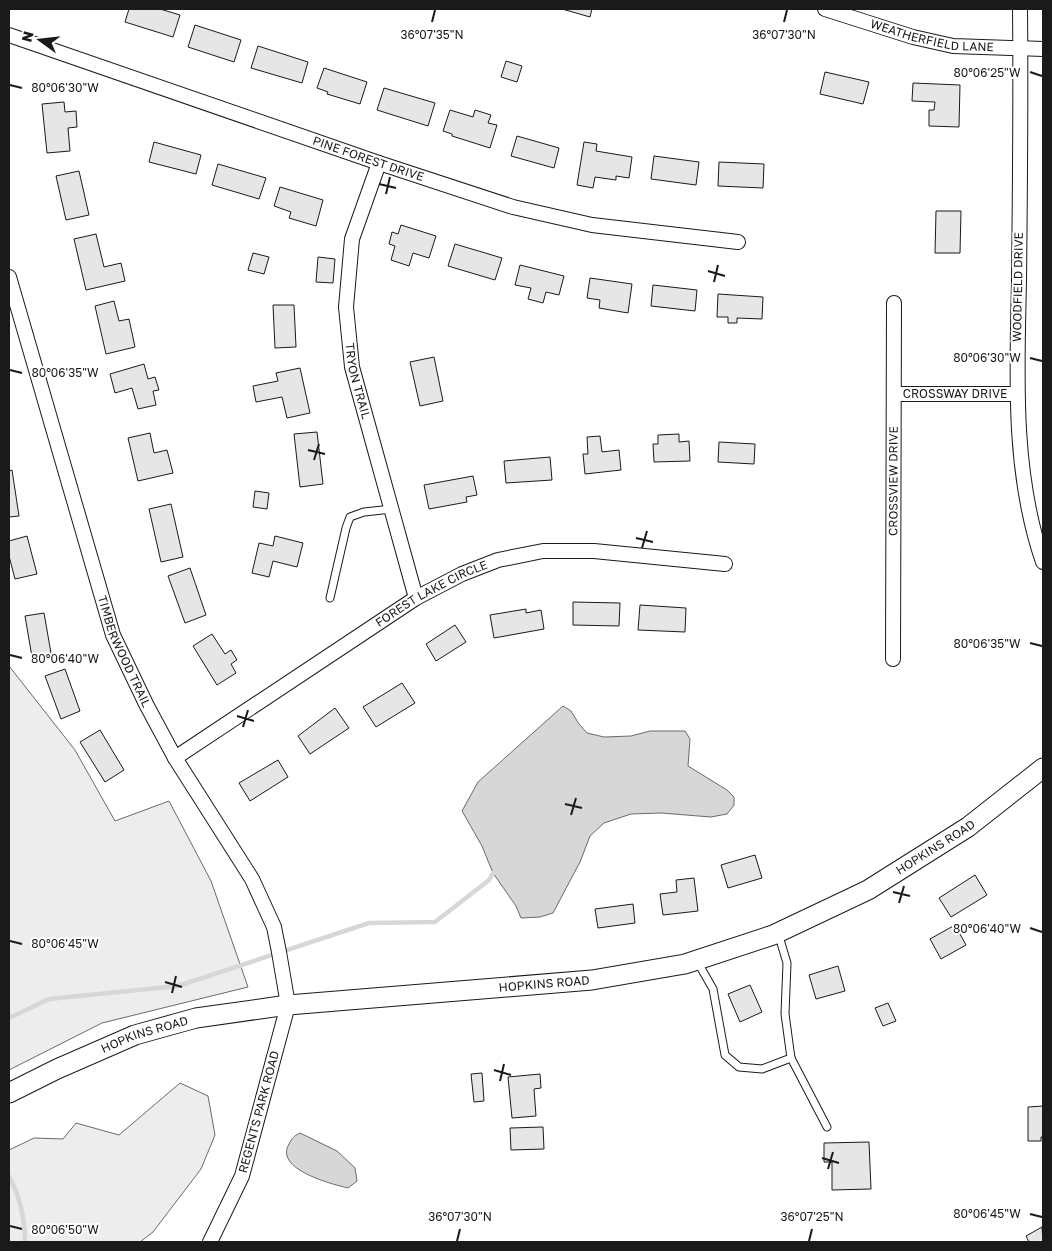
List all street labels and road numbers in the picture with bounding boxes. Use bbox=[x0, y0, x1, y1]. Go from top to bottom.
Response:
street label: WEATHERFIELD LANE bbox=[868, 16, 994, 54]
street label: PINE FOREST DRIVE bbox=[311, 133, 426, 184]
street label: WOODFIELD DRIVE bbox=[1009, 232, 1026, 342]
street label: TRYON TRAIL bbox=[343, 342, 374, 421]
street label: CROSSWAY DRIVE bbox=[903, 386, 1007, 401]
street label: CROSSVIEW DRIVE bbox=[885, 426, 901, 536]
street label: FOREST LAKE CIRCLE bbox=[372, 557, 489, 630]
street label: TIMBERWOOD TRAIL bbox=[95, 594, 154, 710]
street label: HOPKINS ROAD bbox=[893, 816, 978, 878]
street label: HOPKINS ROAD bbox=[498, 972, 590, 995]
street label: HOPKINS ROAD bbox=[99, 1013, 190, 1056]
street label: REGENTS PARK ROAD bbox=[235, 1049, 282, 1175]

